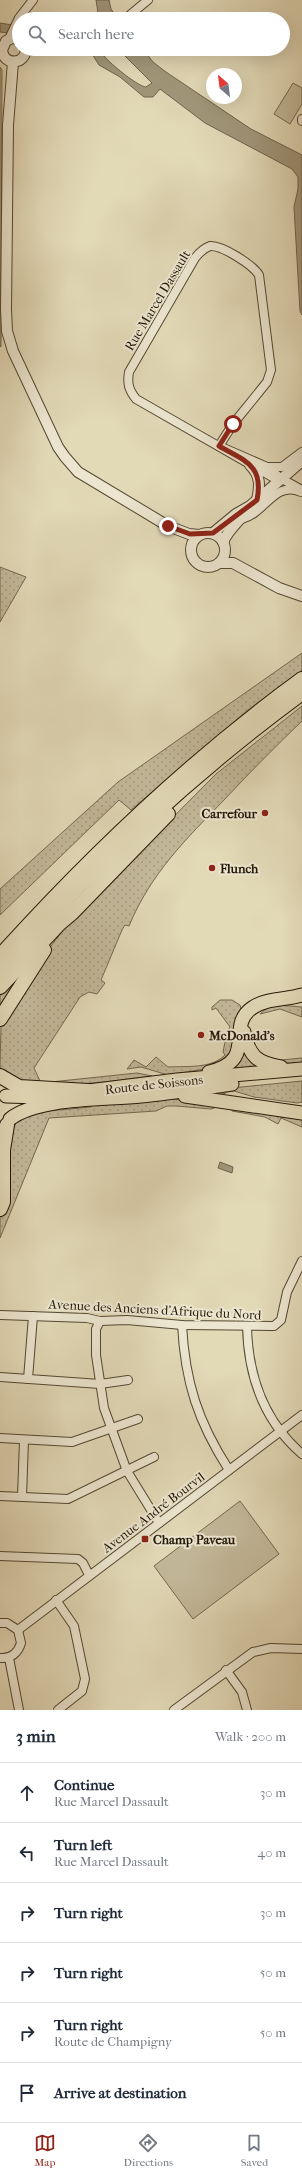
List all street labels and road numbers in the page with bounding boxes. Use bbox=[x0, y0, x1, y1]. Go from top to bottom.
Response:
street label: Rue Marcel Dassault bbox=[121, 247, 194, 353]
street label: Route de Soissons bbox=[104, 1072, 204, 1097]
street label: Avenue des Anciens d'Afrique du Nord bbox=[47, 1296, 263, 1323]
street label: Avenue André Bourvil bbox=[98, 1469, 208, 1556]

